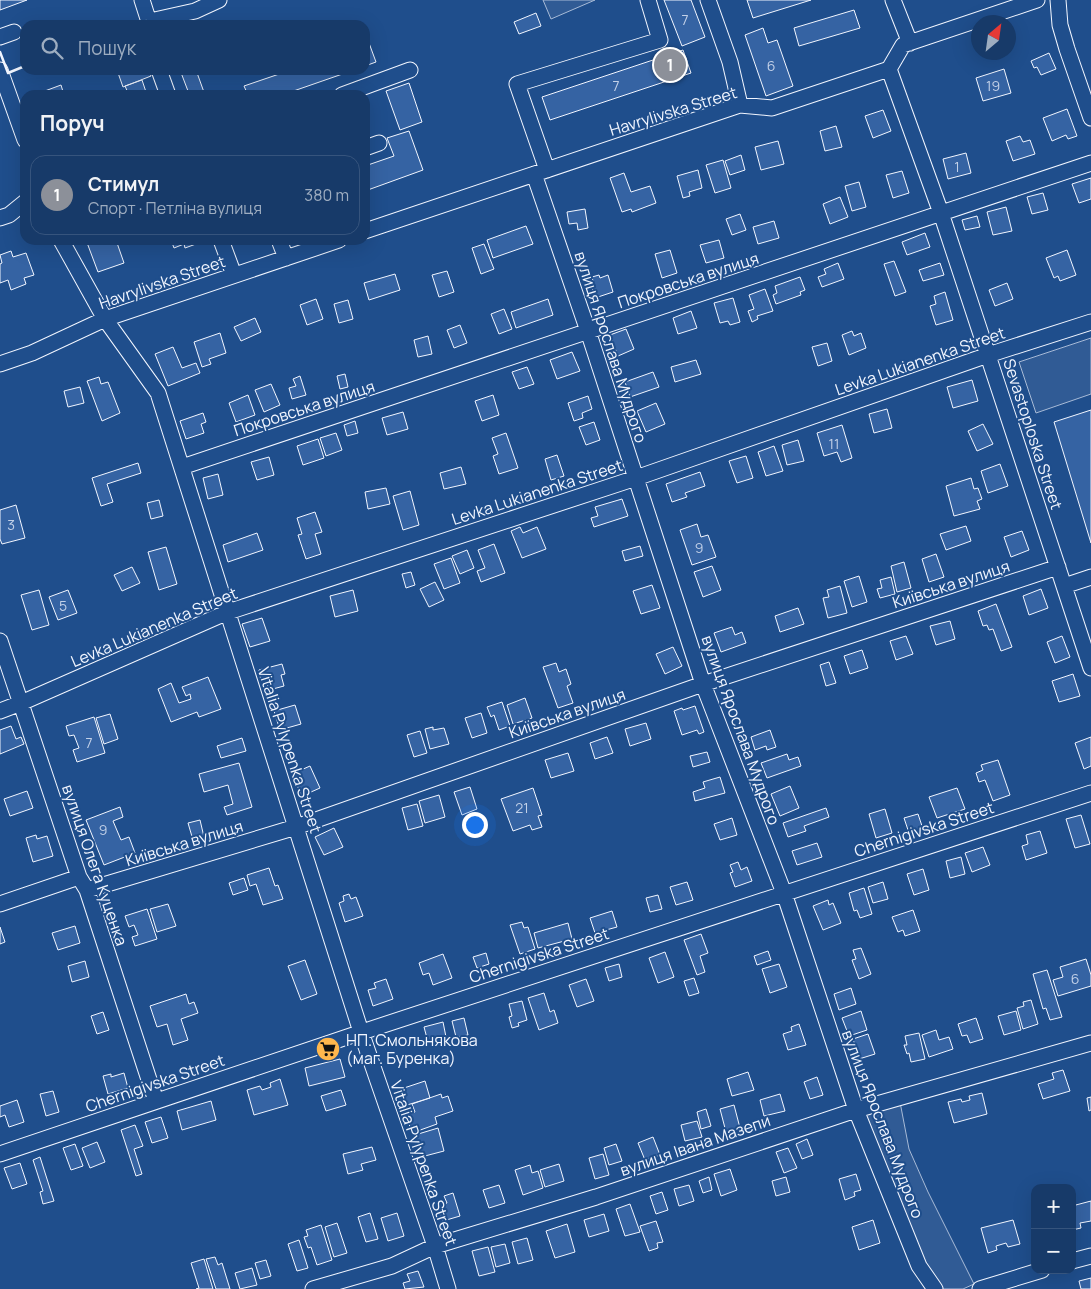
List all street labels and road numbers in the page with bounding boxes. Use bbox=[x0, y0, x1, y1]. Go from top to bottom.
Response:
street label: Havrylivska Street bbox=[606, 81, 740, 141]
street label: Покровська вулиця bbox=[615, 247, 761, 313]
street label: вулиця Ярослава Мудрого bbox=[570, 248, 652, 446]
street label: Havrylivska Street bbox=[96, 250, 228, 314]
street label: Levka Lukianenka Street bbox=[832, 322, 1008, 400]
street label: Sevastoploska Street bbox=[998, 356, 1068, 512]
street label: Покровська вулиця bbox=[231, 375, 377, 441]
street label: Levka Lukianenka Street bbox=[449, 454, 625, 530]
street label: Київська вулиця bbox=[890, 555, 1012, 613]
street label: Levka Lukianenka Street bbox=[67, 582, 241, 672]
street label: вулиця Ярослава Мудрого bbox=[696, 632, 786, 828]
street label: Vitalia Pylypenka Street bbox=[253, 664, 327, 836]
street label: Київська вулиця bbox=[506, 683, 628, 743]
street label: вулиця Олега Куценка bbox=[57, 782, 133, 948]
street label: Chernigivska Street bbox=[851, 796, 997, 862]
street label: Київська вулиця bbox=[122, 815, 246, 871]
street label: Chernigivska Street bbox=[466, 922, 612, 988]
street label: вулиця Ярослава Мудрого bbox=[837, 1027, 929, 1221]
street label: Chernigivska Street bbox=[83, 1049, 227, 1117]
street label: Vitalia Pylypenka Street bbox=[385, 1077, 463, 1249]
street label: вулиця Івана Мазепи bbox=[617, 1109, 773, 1181]

